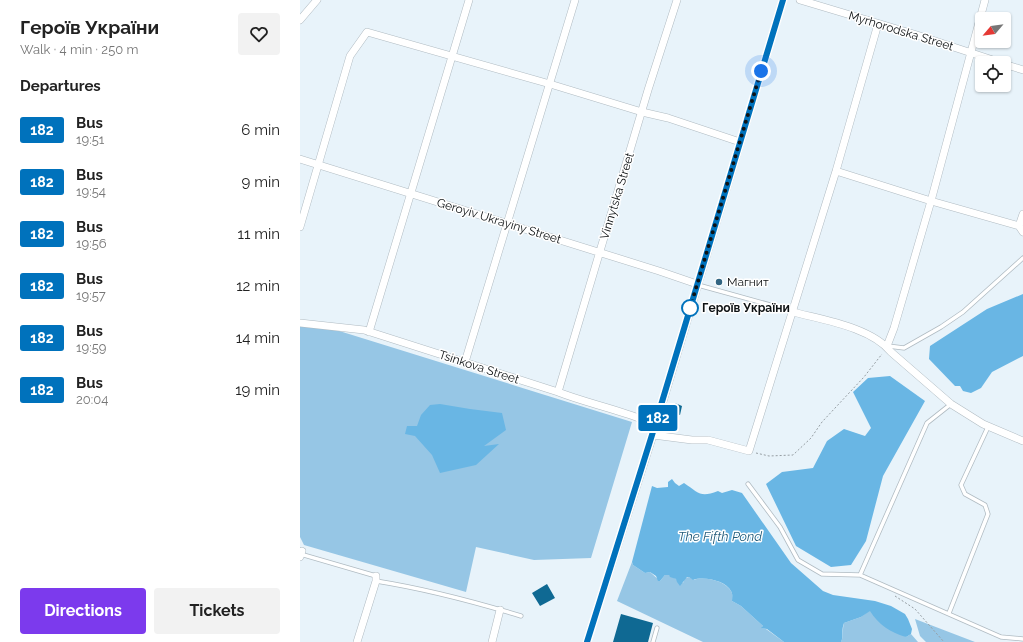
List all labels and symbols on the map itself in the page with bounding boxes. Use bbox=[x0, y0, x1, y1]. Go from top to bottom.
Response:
street label: Myrhorodska Street bbox=[847, 8, 955, 54]
north arrow bbox=[975, 12, 1011, 48]
your location bbox=[751, 61, 771, 81]
street label: Vinnytska Street bbox=[597, 151, 637, 241]
street label: Geroyiv Ukrayiny Street bbox=[435, 195, 563, 247]
place label: Магнит bbox=[727, 275, 769, 289]
marker: Магнит bbox=[714, 277, 724, 287]
marker: Героїв України bbox=[681, 299, 699, 317]
place label: Героїв України bbox=[702, 301, 790, 315]
street label: Tsinkova Street bbox=[437, 347, 521, 387]
line badge: 182 bbox=[635, 405, 681, 431]
water label: The Fifth Pond bbox=[678, 529, 762, 544]

